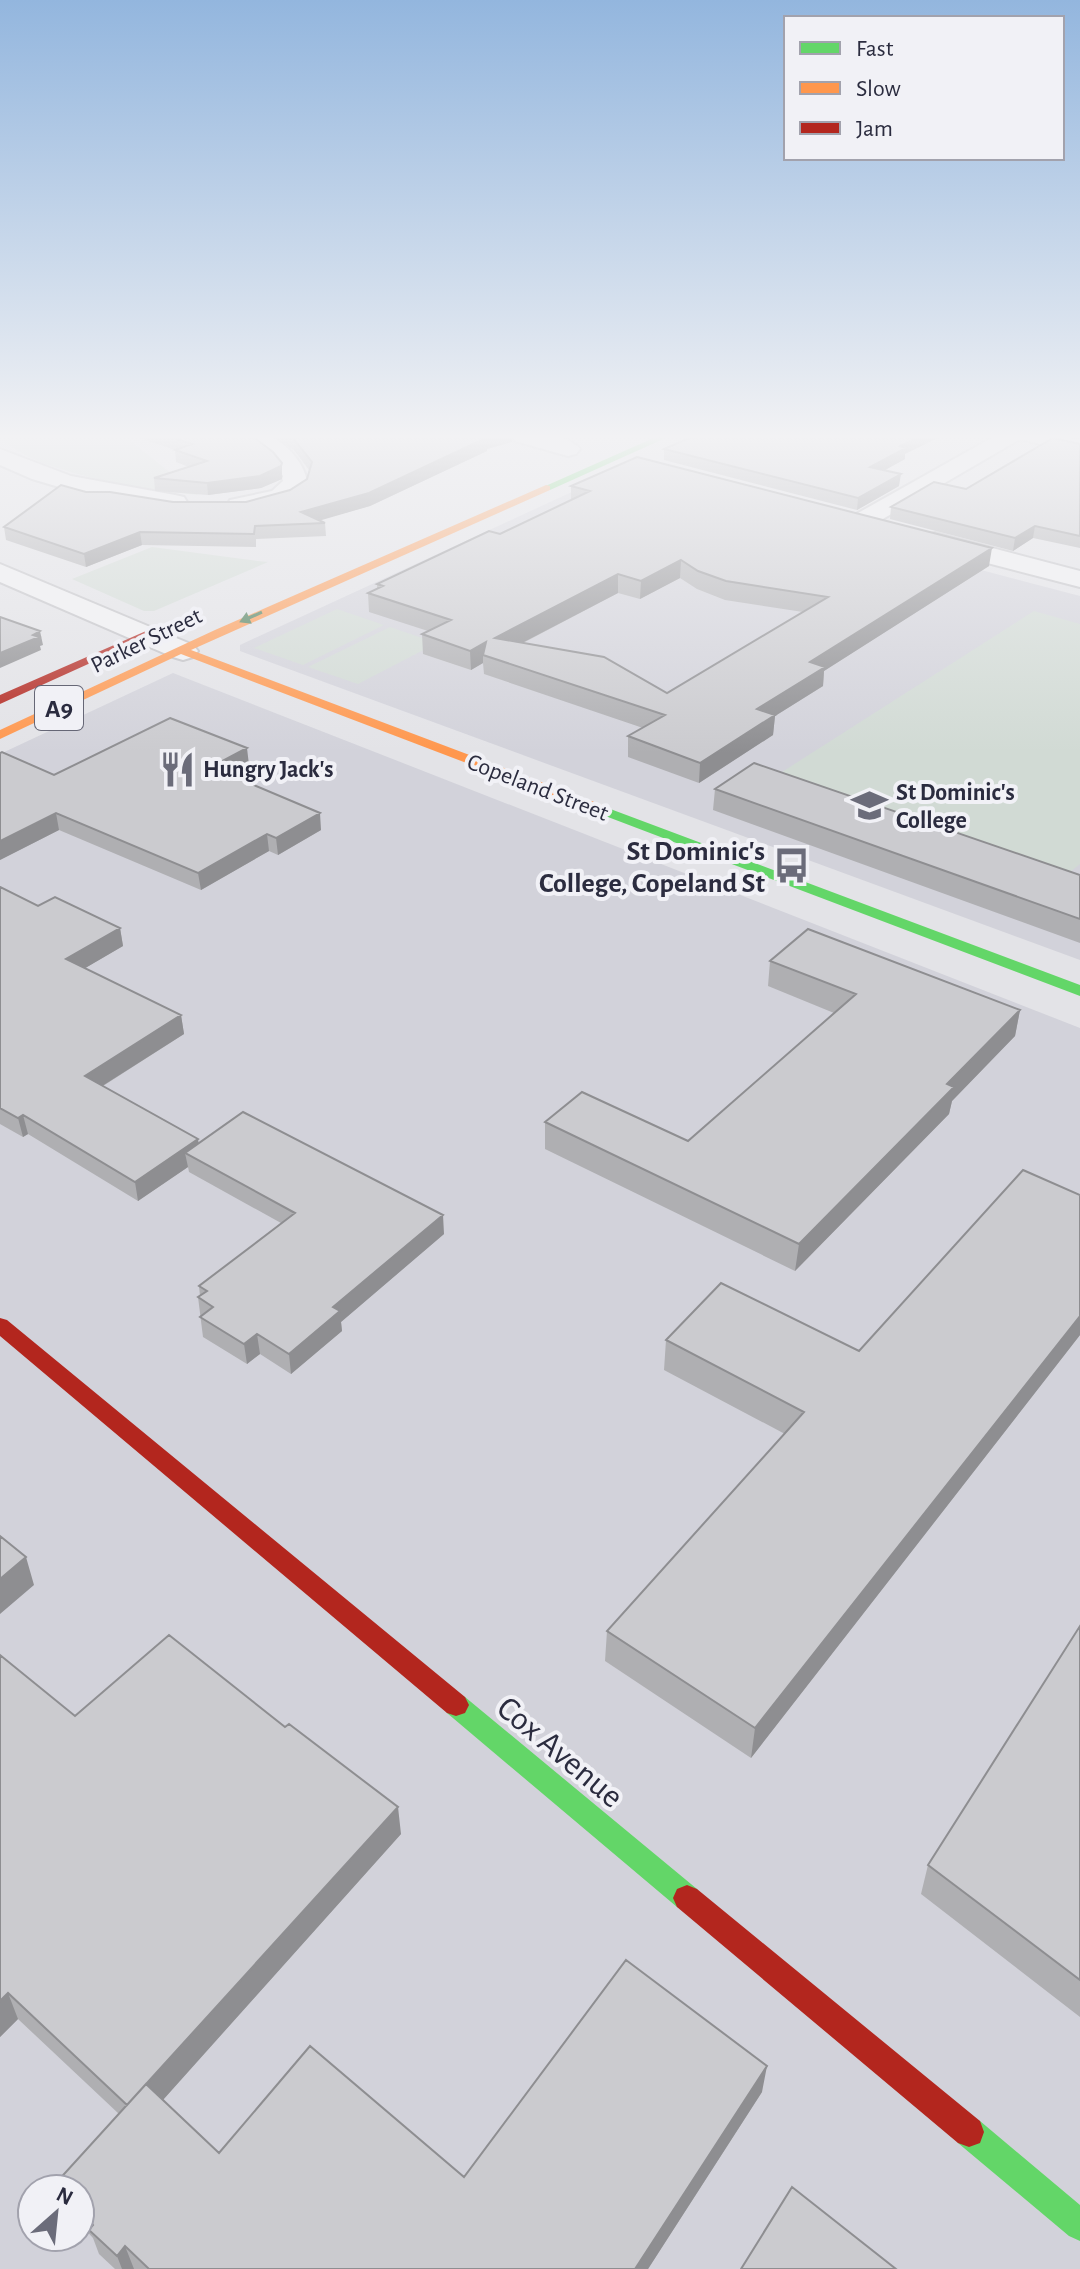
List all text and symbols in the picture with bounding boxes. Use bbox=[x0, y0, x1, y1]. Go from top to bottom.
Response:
legend bbox=[784, 16, 1064, 160]
text: Fast bbox=[856, 37, 894, 61]
text: Slow bbox=[856, 77, 901, 101]
text: Jam bbox=[856, 117, 893, 141]
street label: Parker Street bbox=[87, 604, 206, 678]
one-way arrow bbox=[239, 610, 263, 624]
road number: A9 bbox=[35, 686, 83, 730]
restaurant icon: Hungry Jack's bbox=[158, 750, 196, 788]
street label: Copeland Street bbox=[464, 750, 612, 826]
place label: Hungry Jack's bbox=[203, 758, 334, 782]
place label: St Dominic's College bbox=[896, 781, 1015, 833]
school or university icon: St Dominic's College bbox=[851, 787, 889, 825]
place label: St Dominic's College, Copeland St bbox=[539, 838, 766, 898]
bus stop icon: St Dominic's College, Copeland St bbox=[772, 847, 810, 885]
street label: Cox Avenue bbox=[490, 1690, 629, 1815]
north arrow bbox=[16, 2173, 96, 2253]
text: N bbox=[53, 2183, 76, 2209]

